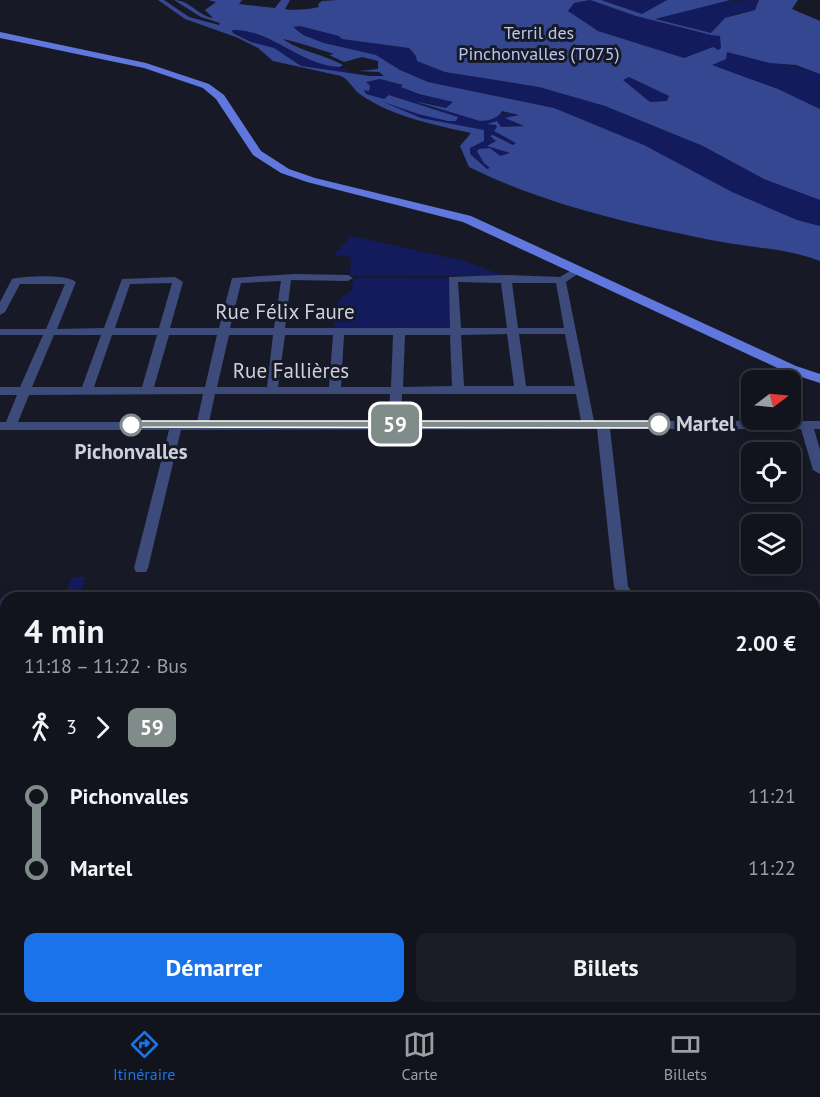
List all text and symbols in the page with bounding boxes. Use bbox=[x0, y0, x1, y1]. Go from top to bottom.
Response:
park label: Terril des Pinchonvalles (T075) bbox=[458, 21, 620, 65]
street label: Rue Félix Faure bbox=[215, 298, 355, 325]
street label: Rue Fallières bbox=[233, 357, 349, 384]
north arrow bbox=[741, 370, 801, 430]
map controls bbox=[741, 370, 801, 574]
line badge: 59 bbox=[368, 404, 422, 444]
place label: Martel bbox=[676, 410, 736, 437]
text: 59 bbox=[383, 411, 407, 438]
marker: Martel bbox=[648, 413, 670, 435]
marker: Pichonvalles bbox=[120, 414, 142, 436]
place label: Pichonvalles bbox=[74, 438, 188, 465]
button: locate bbox=[741, 442, 801, 502]
button: layers bbox=[741, 514, 801, 574]
text: 4 min bbox=[24, 609, 105, 652]
text: 2.00 € bbox=[735, 629, 796, 657]
text: 11:18 – 11:22 · Bus bbox=[24, 653, 188, 679]
icon: walk bbox=[24, 711, 57, 744]
icon: forward bbox=[86, 711, 119, 744]
text: 3 bbox=[66, 714, 77, 740]
text: 59 bbox=[140, 714, 164, 741]
text: Pichonvalles bbox=[70, 782, 189, 810]
text: 11:21 bbox=[748, 783, 796, 809]
text: Martel bbox=[70, 854, 132, 882]
text: 11:22 bbox=[748, 855, 796, 881]
button: Démarrer bbox=[24, 933, 404, 1002]
button: Billets bbox=[416, 933, 796, 1002]
tab: Itinéraire bbox=[113, 1028, 176, 1084]
tab: Carte bbox=[402, 1028, 438, 1084]
tab: Billets bbox=[664, 1028, 707, 1084]

